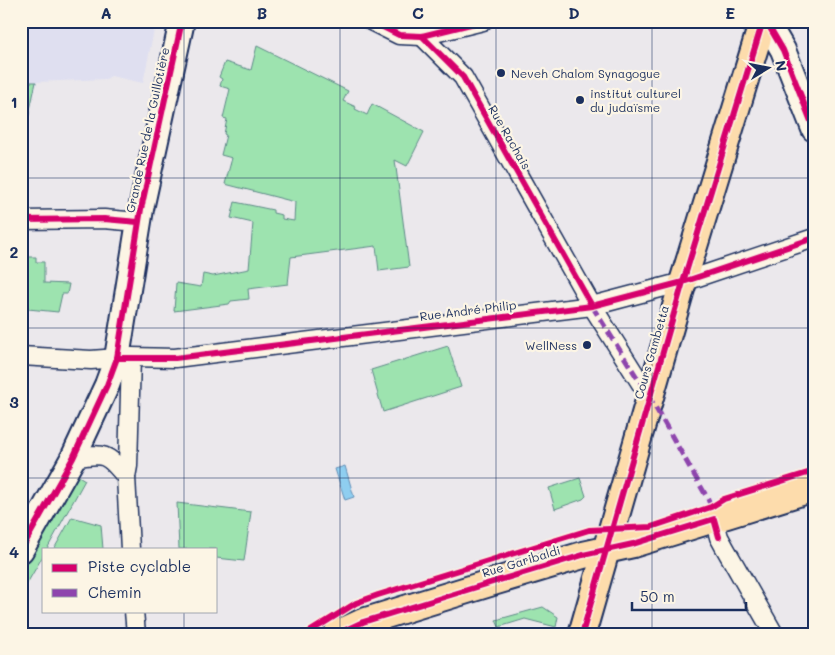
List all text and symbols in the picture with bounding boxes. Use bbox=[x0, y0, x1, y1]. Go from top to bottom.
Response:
text: A bbox=[100, 2, 112, 23]
text: B bbox=[257, 2, 267, 23]
text: C bbox=[412, 2, 424, 23]
text: D bbox=[568, 2, 580, 23]
text: E bbox=[725, 2, 735, 23]
north arrow bbox=[742, 42, 792, 92]
street label: Grande Rue de la Guillotière bbox=[122, 46, 172, 214]
text: N bbox=[771, 59, 792, 73]
place label: Neveh Chalom Synagogue bbox=[511, 65, 660, 81]
marker: Neveh Chalom Synagogue bbox=[495, 67, 507, 79]
place label: institut culturel du judaïsme bbox=[590, 85, 681, 115]
text: 1 bbox=[10, 91, 18, 112]
marker: institut culturel du judaïsme bbox=[574, 94, 586, 106]
street label: Rue Rachais bbox=[485, 102, 535, 172]
text: 2 bbox=[10, 241, 19, 262]
street label: Rue André Philip bbox=[419, 296, 517, 324]
street label: Cours Gambetta bbox=[630, 303, 672, 401]
place label: WellNess bbox=[525, 337, 577, 353]
marker: WellNess bbox=[581, 339, 593, 351]
text: 3 bbox=[9, 391, 19, 412]
text: 4 bbox=[9, 541, 19, 562]
street label: Rue Garibaldi bbox=[480, 542, 562, 580]
legend bbox=[42, 548, 218, 612]
text: Piste cyclable bbox=[88, 556, 191, 576]
scale bar bbox=[632, 580, 746, 612]
text: Chemin bbox=[88, 582, 141, 602]
text: 50 m bbox=[640, 586, 675, 606]

